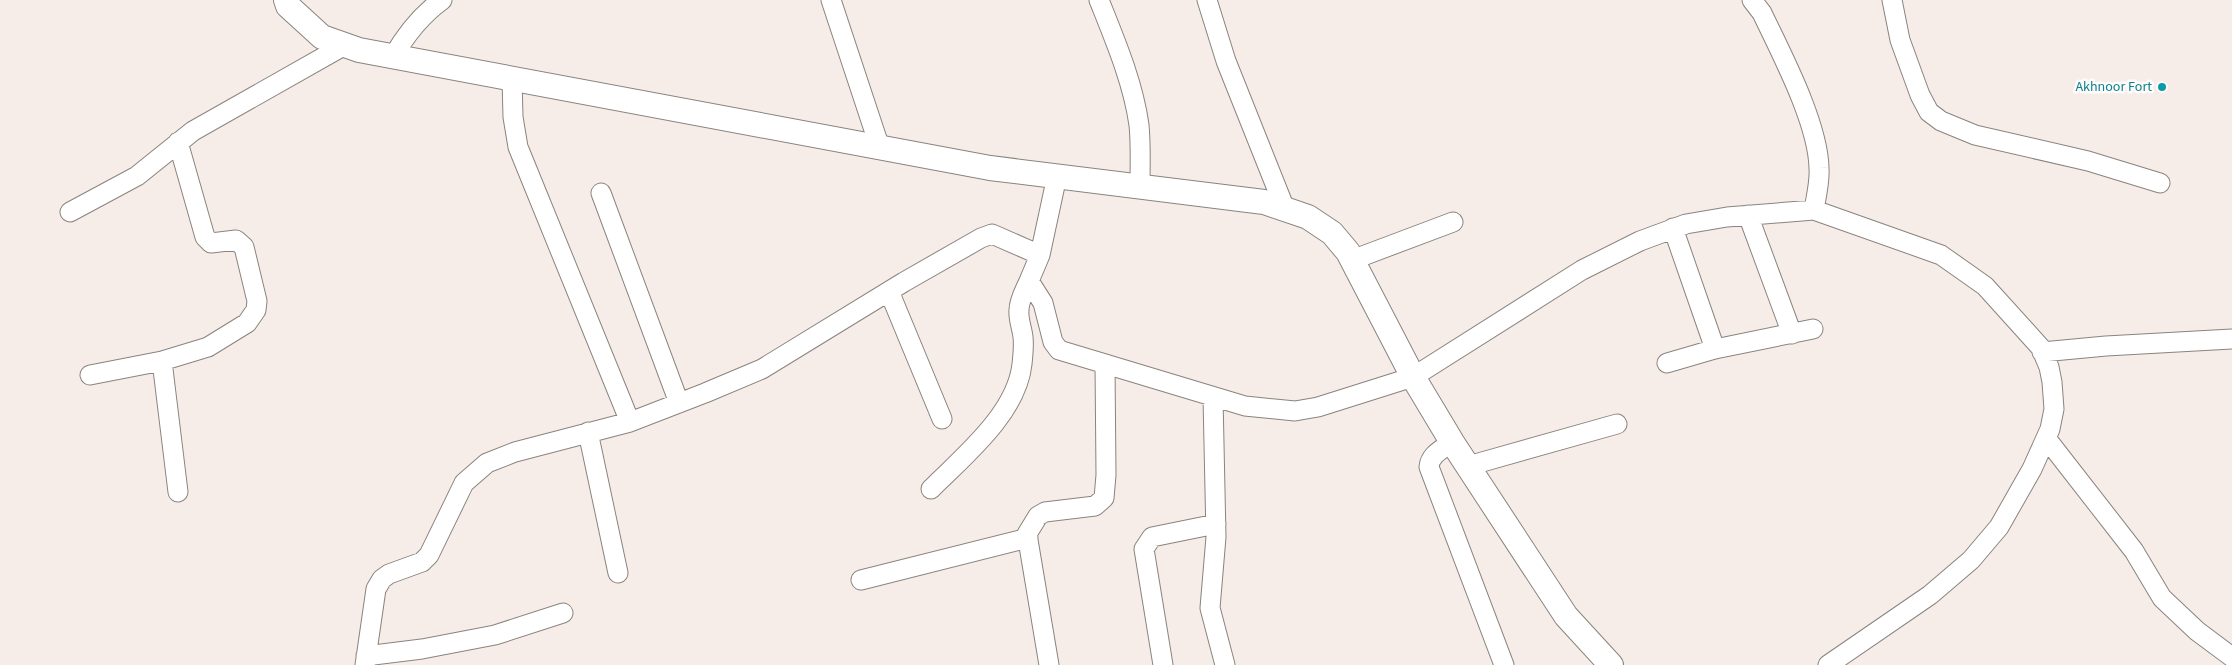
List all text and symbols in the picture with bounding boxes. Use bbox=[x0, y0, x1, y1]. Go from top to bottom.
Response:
place label: Akhnoor Fort bbox=[2075, 77, 2152, 97]
marker: Akhnoor Fort bbox=[2156, 81, 2168, 93]

